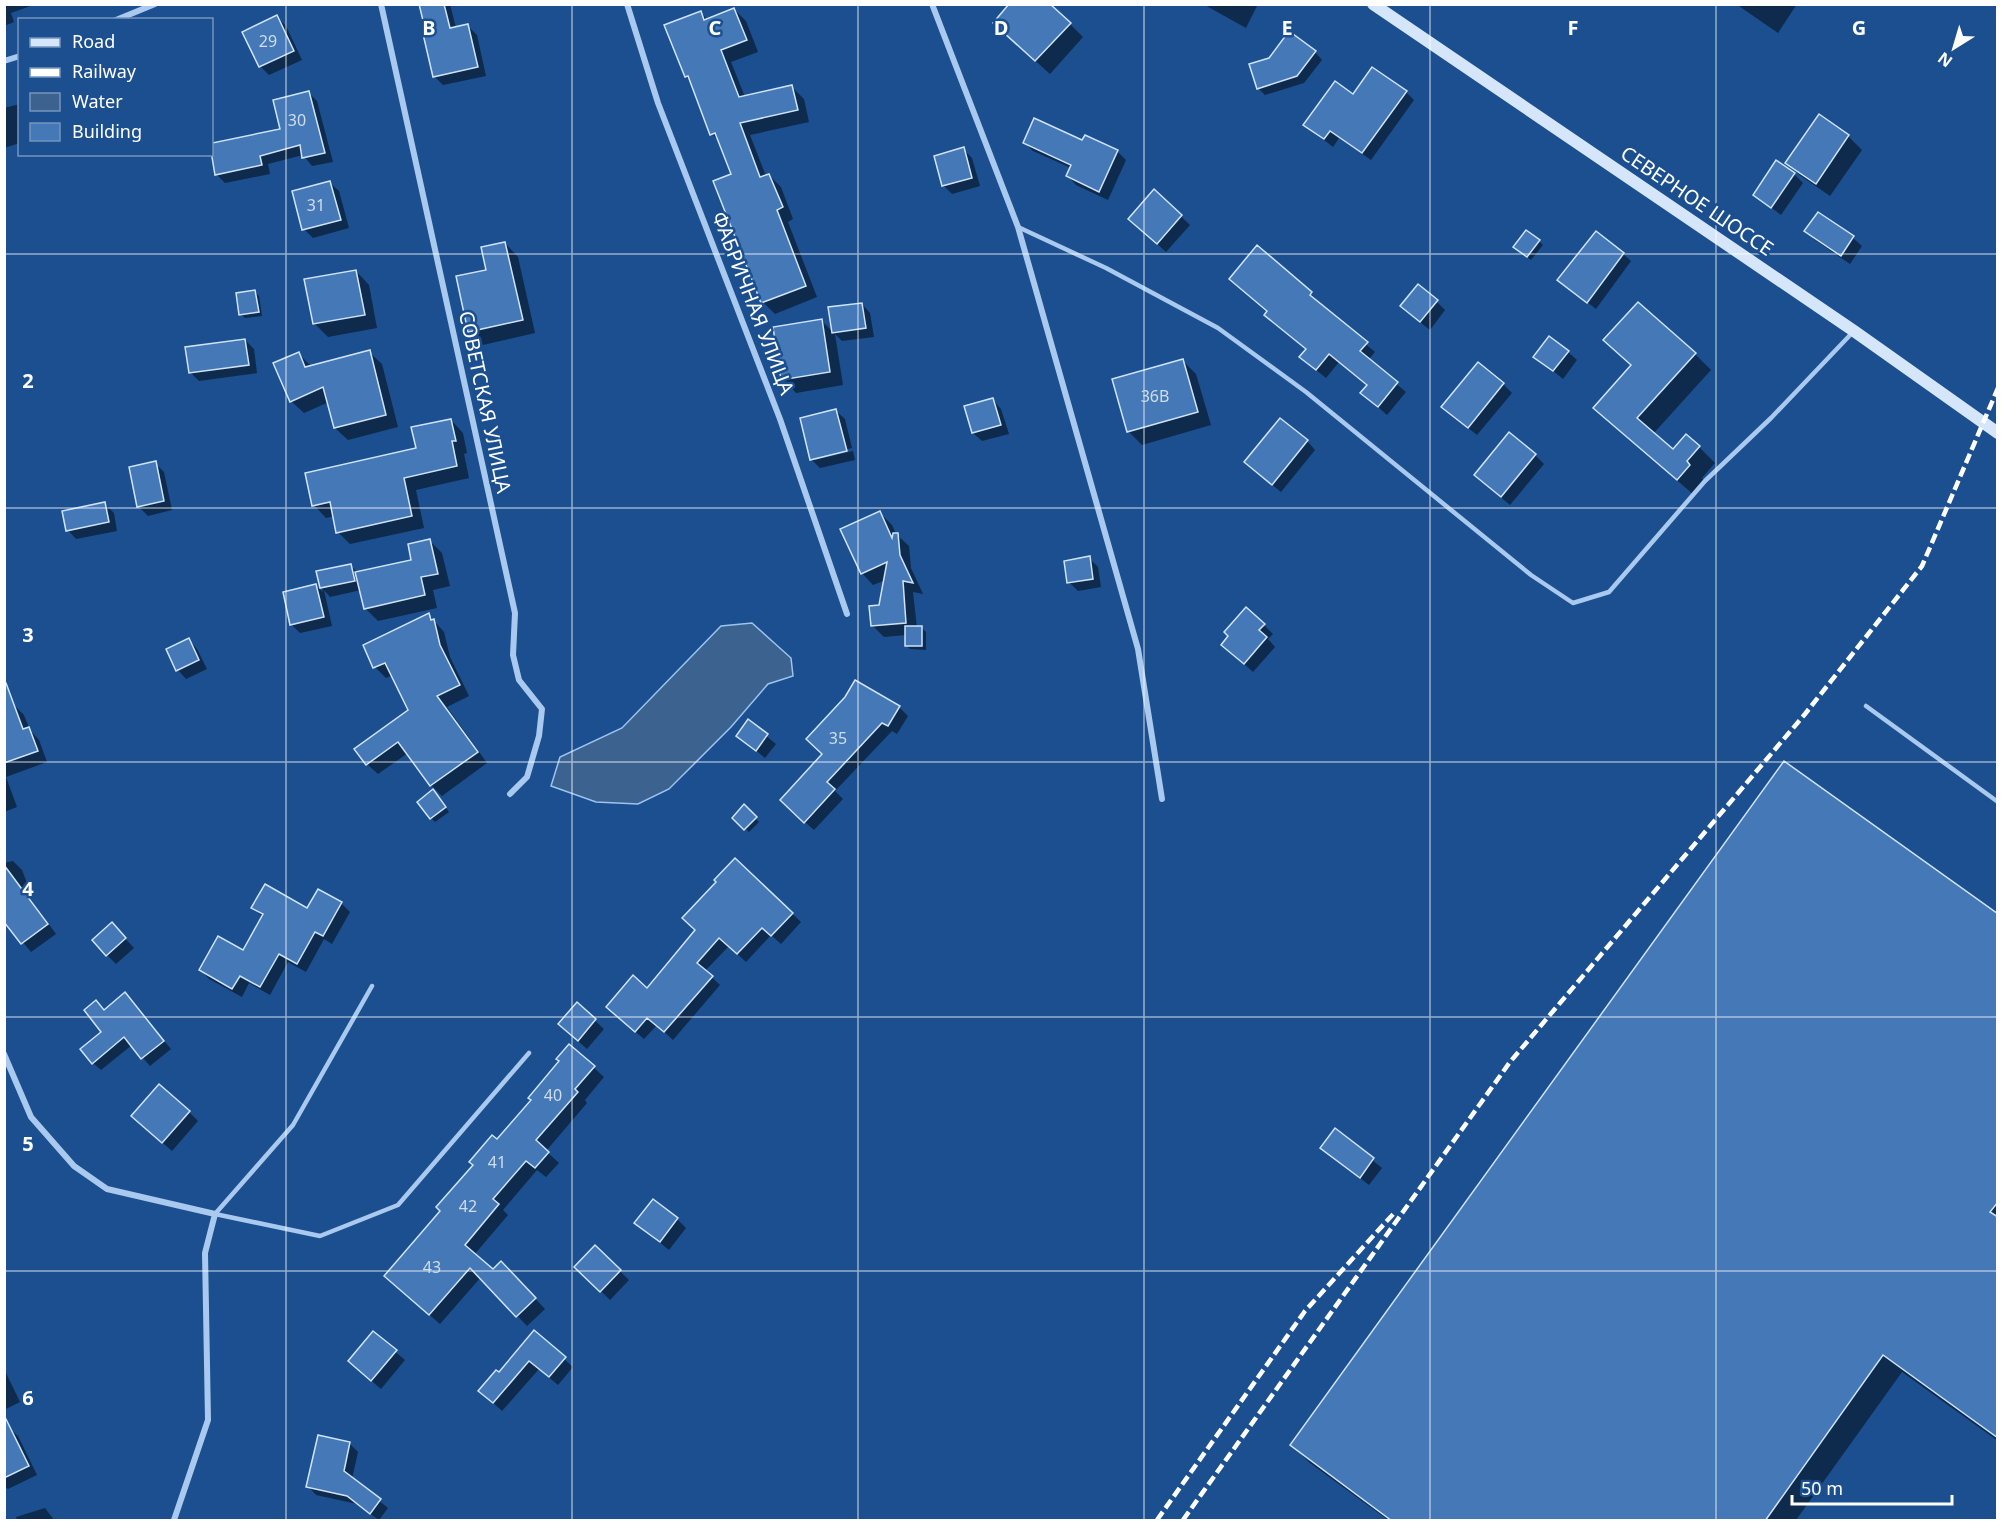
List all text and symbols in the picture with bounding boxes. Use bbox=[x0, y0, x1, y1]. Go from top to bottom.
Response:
text: B bbox=[422, 14, 436, 41]
text: C bbox=[709, 14, 722, 41]
text: D bbox=[994, 14, 1008, 41]
text: E bbox=[1281, 14, 1293, 41]
text: F bbox=[1568, 14, 1578, 41]
text: G bbox=[1852, 14, 1866, 41]
legend bbox=[18, 18, 213, 156]
north arrow bbox=[1924, 18, 1984, 78]
text: Road bbox=[72, 29, 115, 53]
house number: 29 bbox=[259, 30, 277, 52]
text: N bbox=[1933, 47, 1957, 73]
text: Railway bbox=[72, 59, 137, 83]
text: Water bbox=[72, 89, 123, 113]
house number: 30 bbox=[288, 109, 306, 131]
text: Building bbox=[72, 119, 142, 143]
street label: СЕВЕРНОЕ ШОССЕ bbox=[1616, 139, 1779, 262]
house number: 31 bbox=[307, 194, 325, 216]
street label: ФАБРИЧНАЯ УЛИЦА bbox=[706, 207, 801, 398]
street label: СОВЕТСКАЯ УЛИЦА bbox=[453, 308, 518, 496]
text: 2 bbox=[22, 367, 34, 394]
house number: 36В bbox=[1141, 385, 1169, 407]
text: 3 bbox=[22, 621, 34, 648]
house number: 35 bbox=[829, 727, 847, 749]
text: 4 bbox=[22, 875, 34, 902]
house number: 40 bbox=[544, 1084, 562, 1106]
text: 5 bbox=[22, 1130, 34, 1157]
house number: 41 bbox=[488, 1151, 506, 1173]
house number: 42 bbox=[459, 1195, 477, 1217]
house number: 43 bbox=[423, 1256, 441, 1278]
text: 6 bbox=[22, 1384, 34, 1411]
scale bar bbox=[1792, 1468, 1952, 1506]
text: 50 m bbox=[1801, 1476, 1843, 1500]

